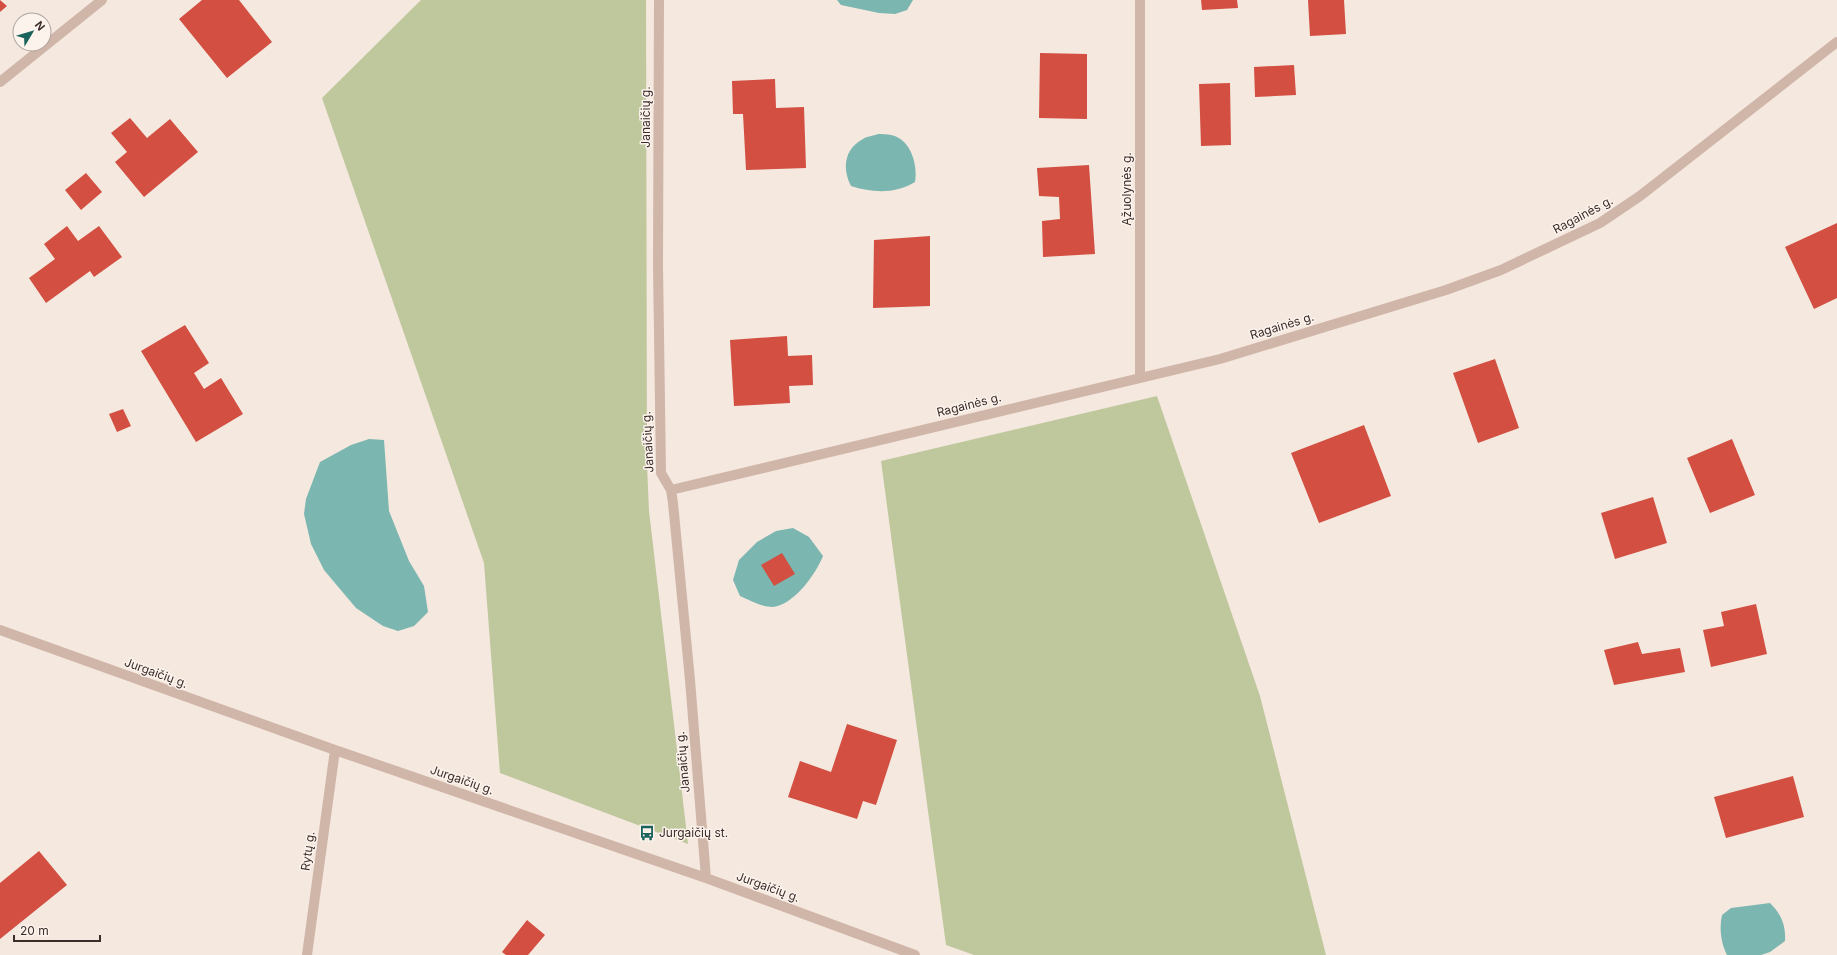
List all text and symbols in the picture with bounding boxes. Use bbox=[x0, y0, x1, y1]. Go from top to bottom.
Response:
north arrow bbox=[12, 12, 52, 52]
text: N bbox=[32, 18, 48, 33]
street label: Janaičių g. bbox=[638, 86, 653, 148]
street label: Ąžuolynės g. bbox=[1119, 152, 1134, 226]
street label: Ragainės g. bbox=[1550, 192, 1615, 237]
street label: Ragainės g. bbox=[1248, 309, 1316, 342]
street label: Ragainės g. bbox=[935, 389, 1003, 420]
street label: Janaičių g. bbox=[638, 411, 657, 473]
street label: Jurgaičių g. bbox=[122, 654, 190, 691]
street label: Janaičių g. bbox=[672, 731, 693, 793]
street label: Jurgaičių g. bbox=[428, 762, 496, 797]
bus stop icon: Jurgaičių st. bbox=[638, 824, 656, 842]
place label: Jurgaičių st. bbox=[659, 825, 728, 840]
street label: Rytų g. bbox=[297, 830, 318, 872]
street label: Jurgaičių g. bbox=[734, 868, 802, 905]
scale bar bbox=[14, 917, 100, 943]
text: 20 m bbox=[20, 923, 49, 938]

